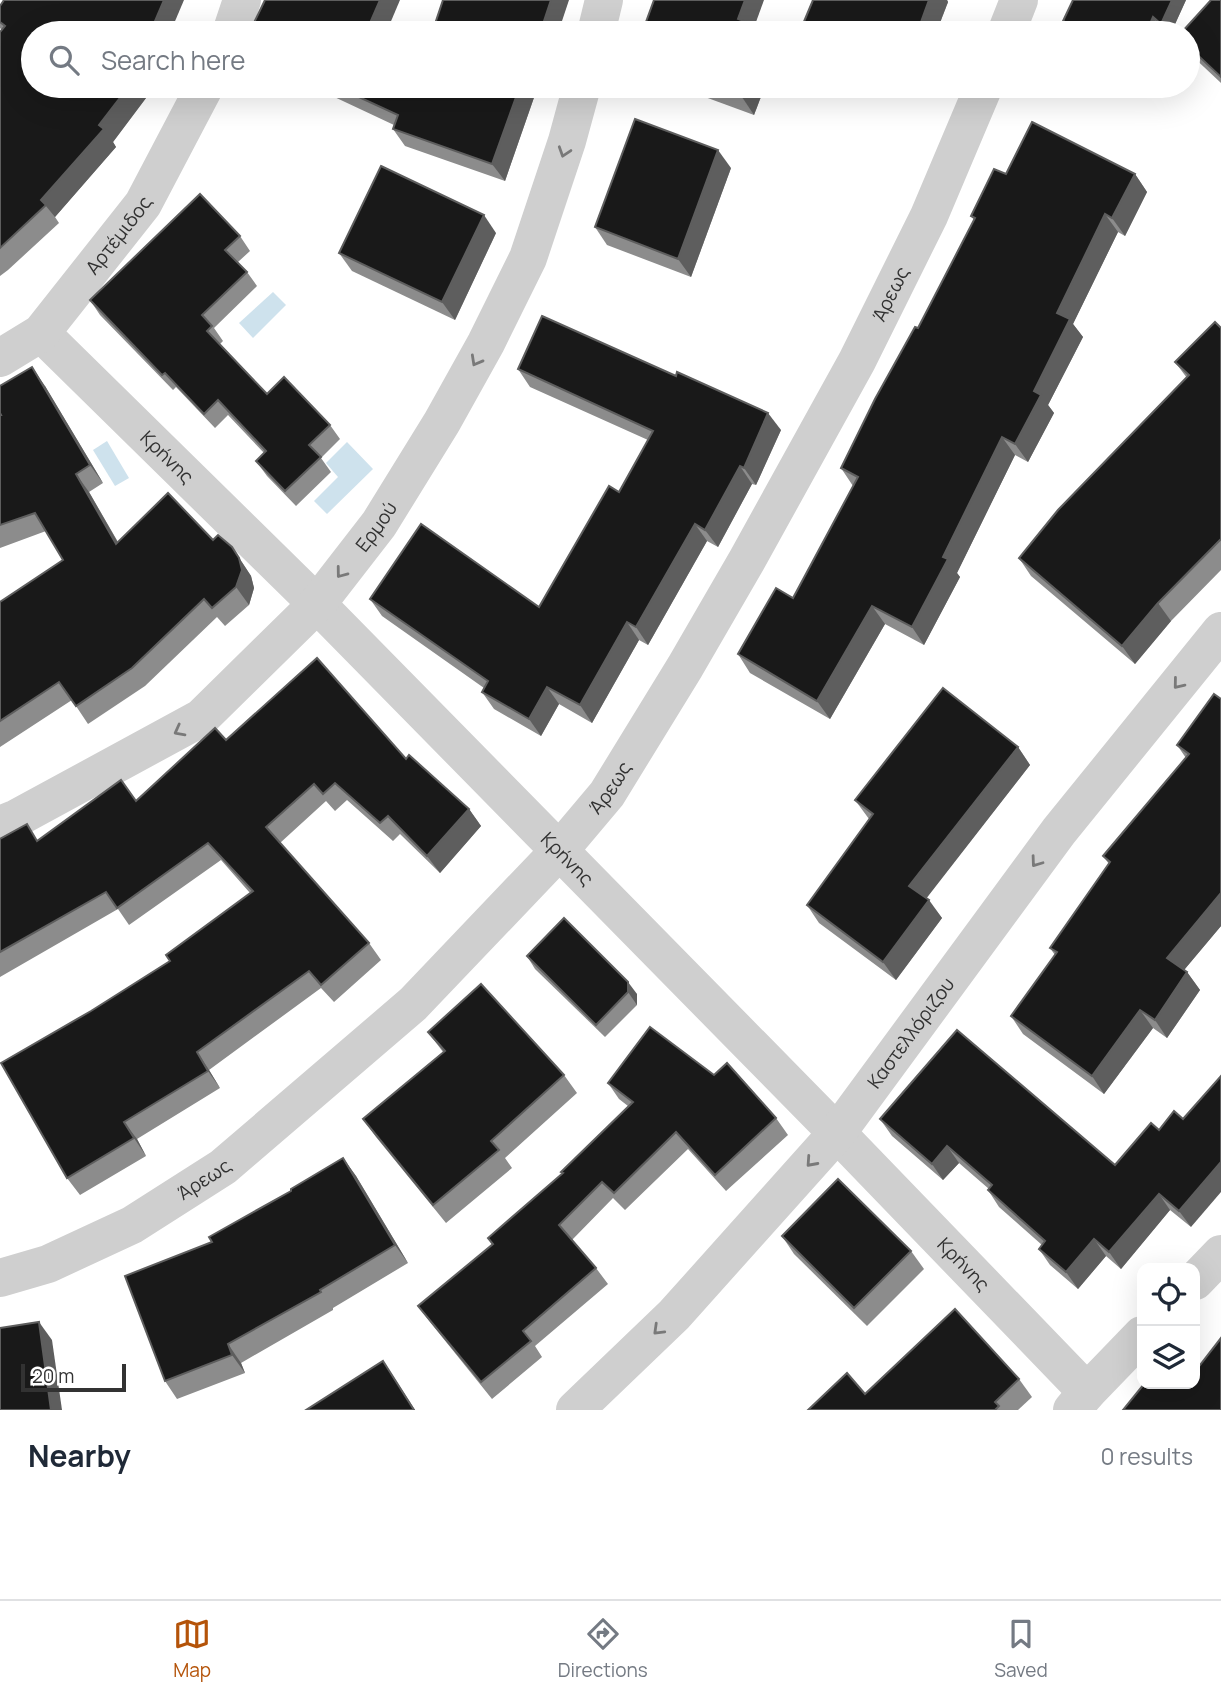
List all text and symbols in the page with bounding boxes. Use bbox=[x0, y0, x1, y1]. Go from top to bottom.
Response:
search box bbox=[21, 21, 1200, 98]
icon: search bbox=[45, 41, 83, 79]
text: Search here bbox=[101, 42, 246, 78]
one-way arrow bbox=[558, 145, 572, 157]
street label: Αρτέμιδος bbox=[79, 192, 158, 280]
street label: Άρεως bbox=[866, 262, 915, 326]
one-way arrow bbox=[471, 353, 484, 366]
street label: Κρήνης bbox=[135, 425, 200, 489]
street label: Ερμού bbox=[349, 496, 403, 557]
one-way arrow bbox=[337, 565, 350, 578]
one-way arrow bbox=[1174, 676, 1186, 689]
one-way arrow bbox=[174, 722, 186, 736]
street label: Άρεως bbox=[583, 756, 637, 819]
street label: Κρήνης bbox=[535, 826, 600, 891]
one-way arrow bbox=[1032, 854, 1044, 867]
street label: Καστελλόριζου bbox=[861, 972, 960, 1094]
street label: Άρεως bbox=[172, 1153, 237, 1206]
one-way arrow bbox=[807, 1153, 820, 1166]
street label: Κρήνης bbox=[932, 1232, 996, 1297]
map controls bbox=[1137, 1263, 1200, 1389]
button: locate bbox=[1137, 1263, 1200, 1326]
one-way arrow bbox=[654, 1321, 667, 1334]
button: layers bbox=[1137, 1326, 1200, 1389]
scale bar bbox=[21, 1361, 126, 1393]
text: 20 m bbox=[32, 1363, 74, 1389]
text: Nearby bbox=[28, 1435, 131, 1476]
text: 0 results bbox=[1100, 1440, 1193, 1472]
tab: Map bbox=[173, 1615, 211, 1683]
tab: Directions bbox=[558, 1615, 648, 1683]
tab: Saved bbox=[994, 1615, 1048, 1683]

